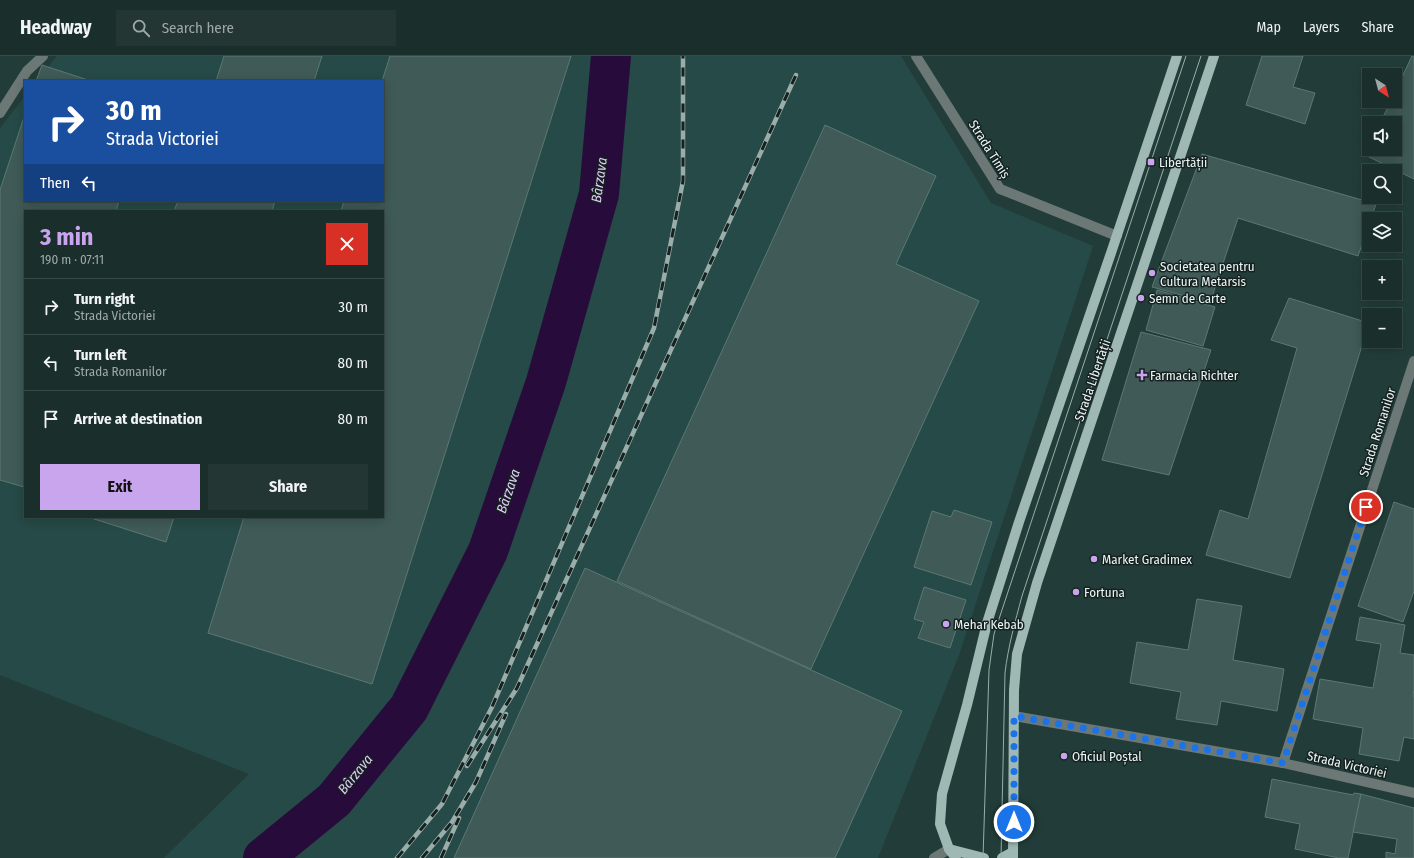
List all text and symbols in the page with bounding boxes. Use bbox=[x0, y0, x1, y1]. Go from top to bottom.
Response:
search box bbox=[116, 10, 396, 46]
text: Headway bbox=[20, 16, 92, 39]
icon: search bbox=[130, 17, 152, 39]
text: Search here bbox=[162, 19, 234, 37]
text: Map bbox=[1257, 19, 1281, 36]
text: Layers bbox=[1303, 19, 1339, 36]
text: Share bbox=[1361, 19, 1394, 36]
north arrow bbox=[1362, 68, 1402, 108]
map controls bbox=[1362, 68, 1402, 348]
text: 30 m bbox=[106, 94, 162, 127]
icon: right bbox=[40, 96, 92, 148]
button: sound bbox=[1362, 116, 1402, 156]
street label: Strada Timiș bbox=[965, 117, 1014, 182]
text: Strada Victoriei bbox=[106, 128, 219, 150]
place label: Libertății bbox=[1159, 155, 1207, 171]
water label: Bârzava bbox=[588, 156, 611, 204]
marker: Libertății bbox=[1146, 157, 1156, 167]
button: search bbox=[1362, 164, 1402, 204]
icon: left bbox=[78, 172, 100, 194]
text: Then bbox=[40, 174, 70, 192]
button: layers bbox=[1362, 212, 1402, 252]
text: 3 min bbox=[40, 223, 93, 251]
button: close bbox=[326, 223, 368, 265]
text: 190 m · 07:11 bbox=[40, 252, 104, 267]
place label: Societatea pentru Cultura Metarsis bbox=[1160, 259, 1255, 289]
button: + bbox=[1362, 260, 1402, 300]
marker: Societatea pentru Cultura Metarsis bbox=[1147, 268, 1157, 278]
text: Turn right bbox=[74, 290, 135, 308]
place label: Semn de Carte bbox=[1149, 291, 1226, 306]
marker: Semn de Carte bbox=[1136, 293, 1146, 303]
icon: right bbox=[40, 296, 62, 318]
text: 30 m bbox=[338, 298, 368, 316]
text: Strada Victoriei bbox=[74, 308, 155, 323]
button: − bbox=[1362, 308, 1402, 348]
street label: Strada Libertății bbox=[1071, 337, 1114, 424]
text: Turn left bbox=[74, 346, 127, 364]
icon: left bbox=[40, 352, 62, 374]
text: 80 m bbox=[338, 354, 368, 372]
text: Strada Romanilor bbox=[74, 364, 167, 379]
place label: Farmacia Richter bbox=[1150, 368, 1239, 383]
marker: Farmacia Richter bbox=[1137, 370, 1147, 380]
street label: Strada Romanilor bbox=[1356, 385, 1399, 478]
icon: arrive bbox=[40, 408, 62, 430]
text: Arrive at destination bbox=[74, 410, 202, 428]
text: 80 m bbox=[338, 410, 368, 428]
button: Exit bbox=[40, 464, 200, 510]
button: Share bbox=[208, 464, 368, 510]
water label: Bârzava bbox=[493, 467, 524, 516]
pin bbox=[1349, 490, 1383, 524]
icon: arrive bbox=[1355, 496, 1377, 518]
place label: Market Gradimex bbox=[1102, 552, 1192, 567]
marker: Market Gradimex bbox=[1089, 554, 1099, 564]
place label: Fortuna bbox=[1084, 585, 1125, 600]
marker: Fortuna bbox=[1071, 587, 1081, 597]
place label: Mehar Kebab bbox=[954, 617, 1024, 632]
marker: Mehar Kebab bbox=[941, 619, 951, 629]
street label: Strada Victoriei bbox=[1306, 748, 1388, 781]
place label: Oficiul Poștal bbox=[1072, 749, 1142, 765]
water label: Bârzava bbox=[334, 751, 376, 797]
marker: Oficiul Poștal bbox=[1059, 751, 1069, 761]
position arrow bbox=[993, 801, 1035, 843]

